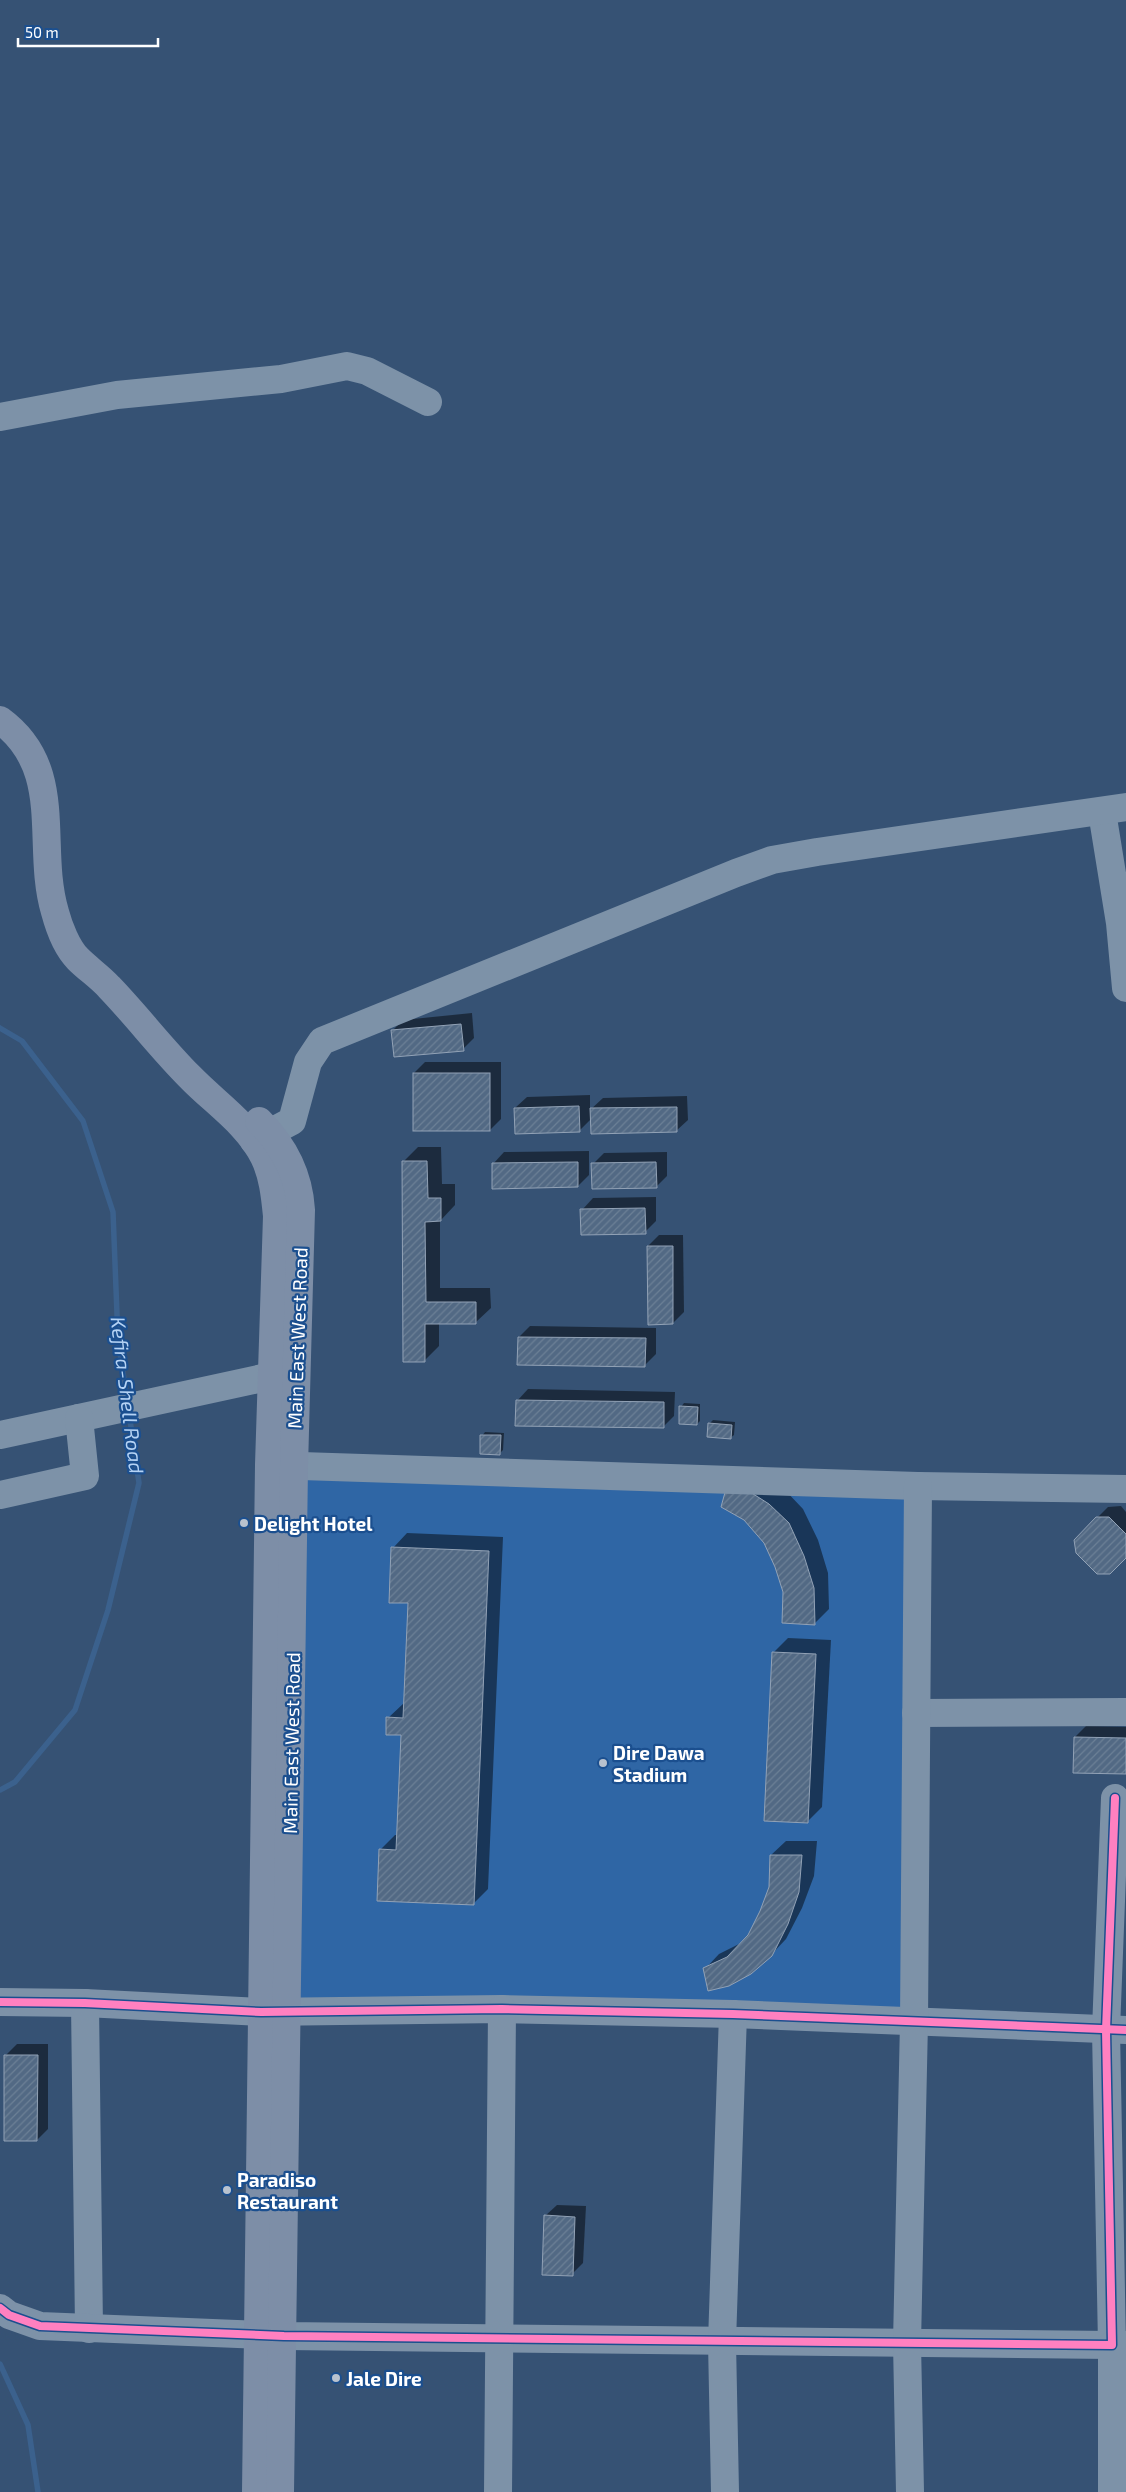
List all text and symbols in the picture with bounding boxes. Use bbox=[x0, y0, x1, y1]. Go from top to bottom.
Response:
scale bar bbox=[18, 15, 158, 47]
text: 50 m bbox=[25, 23, 59, 41]
street label: Main East West Road bbox=[282, 1247, 312, 1429]
water label: Kefira-Shell Road bbox=[106, 1315, 150, 1475]
place label: Delight Hotel bbox=[254, 1512, 373, 1535]
marker: Delight Hotel bbox=[238, 1517, 250, 1529]
street label: Main East West Road bbox=[278, 1652, 304, 1834]
place label: Dire Dawa Stadium bbox=[613, 1741, 705, 1786]
marker: Dire Dawa Stadium bbox=[597, 1757, 609, 1769]
place label: Paradiso Restaurant bbox=[237, 2168, 338, 2213]
marker: Paradiso Restaurant bbox=[221, 2184, 233, 2196]
place label: Jale Dire bbox=[346, 2367, 422, 2390]
marker: Jale Dire bbox=[330, 2372, 342, 2384]

